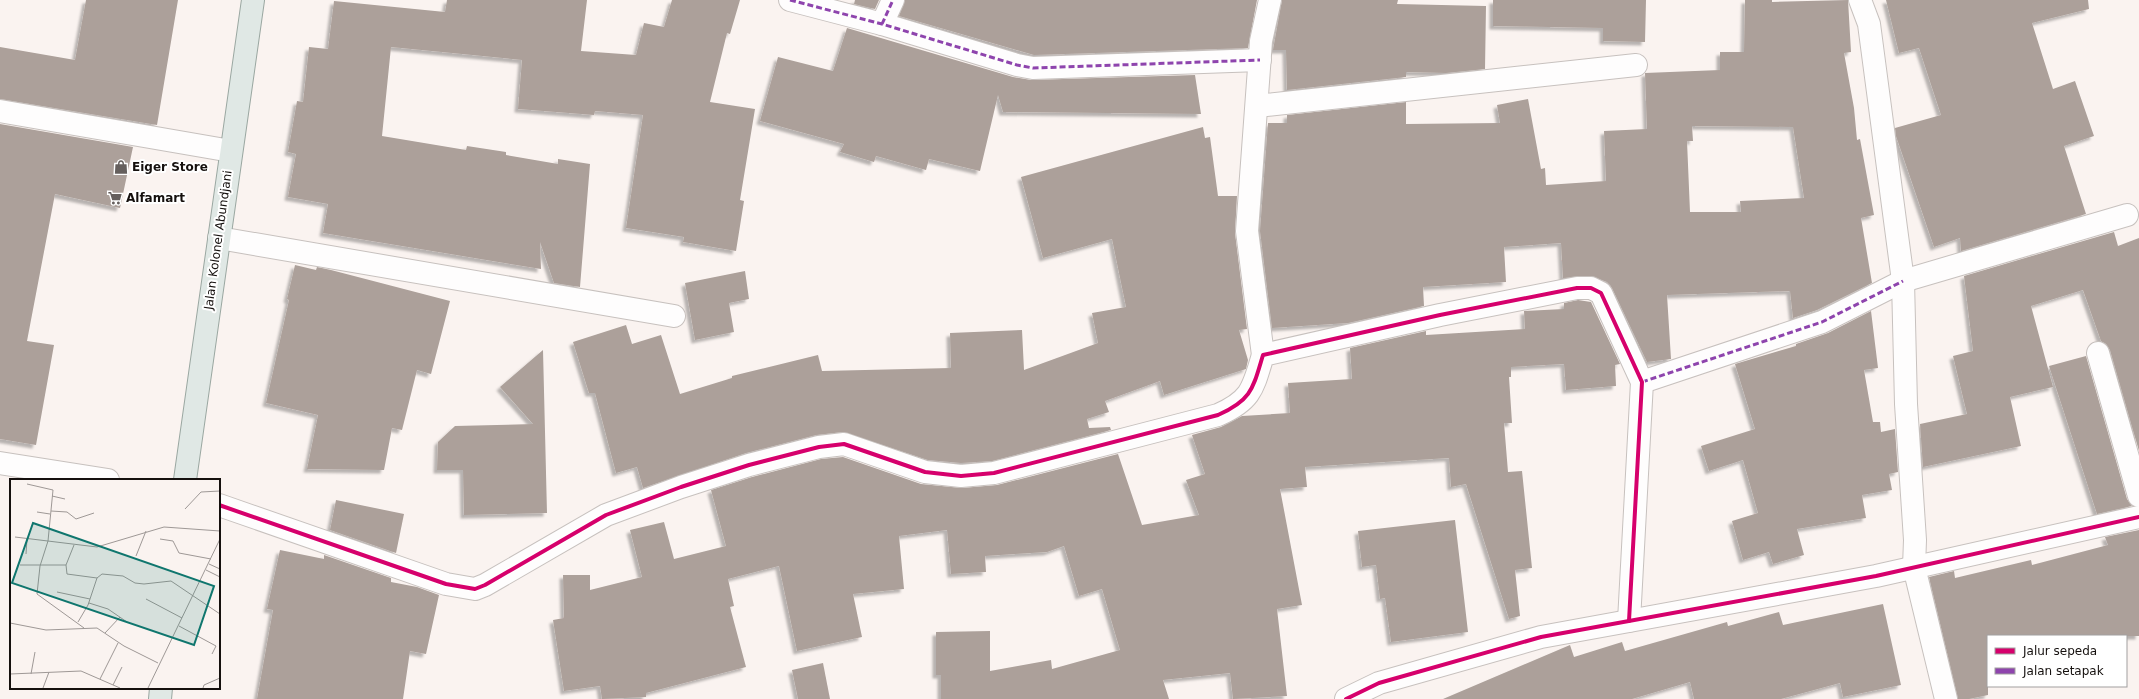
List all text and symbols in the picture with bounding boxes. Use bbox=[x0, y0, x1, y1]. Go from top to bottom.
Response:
shop icon: Eiger Store bbox=[113, 159, 129, 175]
place label: Eiger Store bbox=[132, 160, 208, 174]
street label: Jalan Kolonel Abundjani bbox=[201, 169, 235, 312]
supermarket icon: Alfamart bbox=[107, 190, 123, 206]
place label: Alfamart bbox=[126, 191, 185, 205]
inset map bbox=[10, 479, 220, 689]
legend bbox=[1987, 635, 2127, 687]
text: Jalur sepeda bbox=[2022, 644, 2097, 658]
text: Jalan setapak bbox=[2022, 664, 2104, 678]

